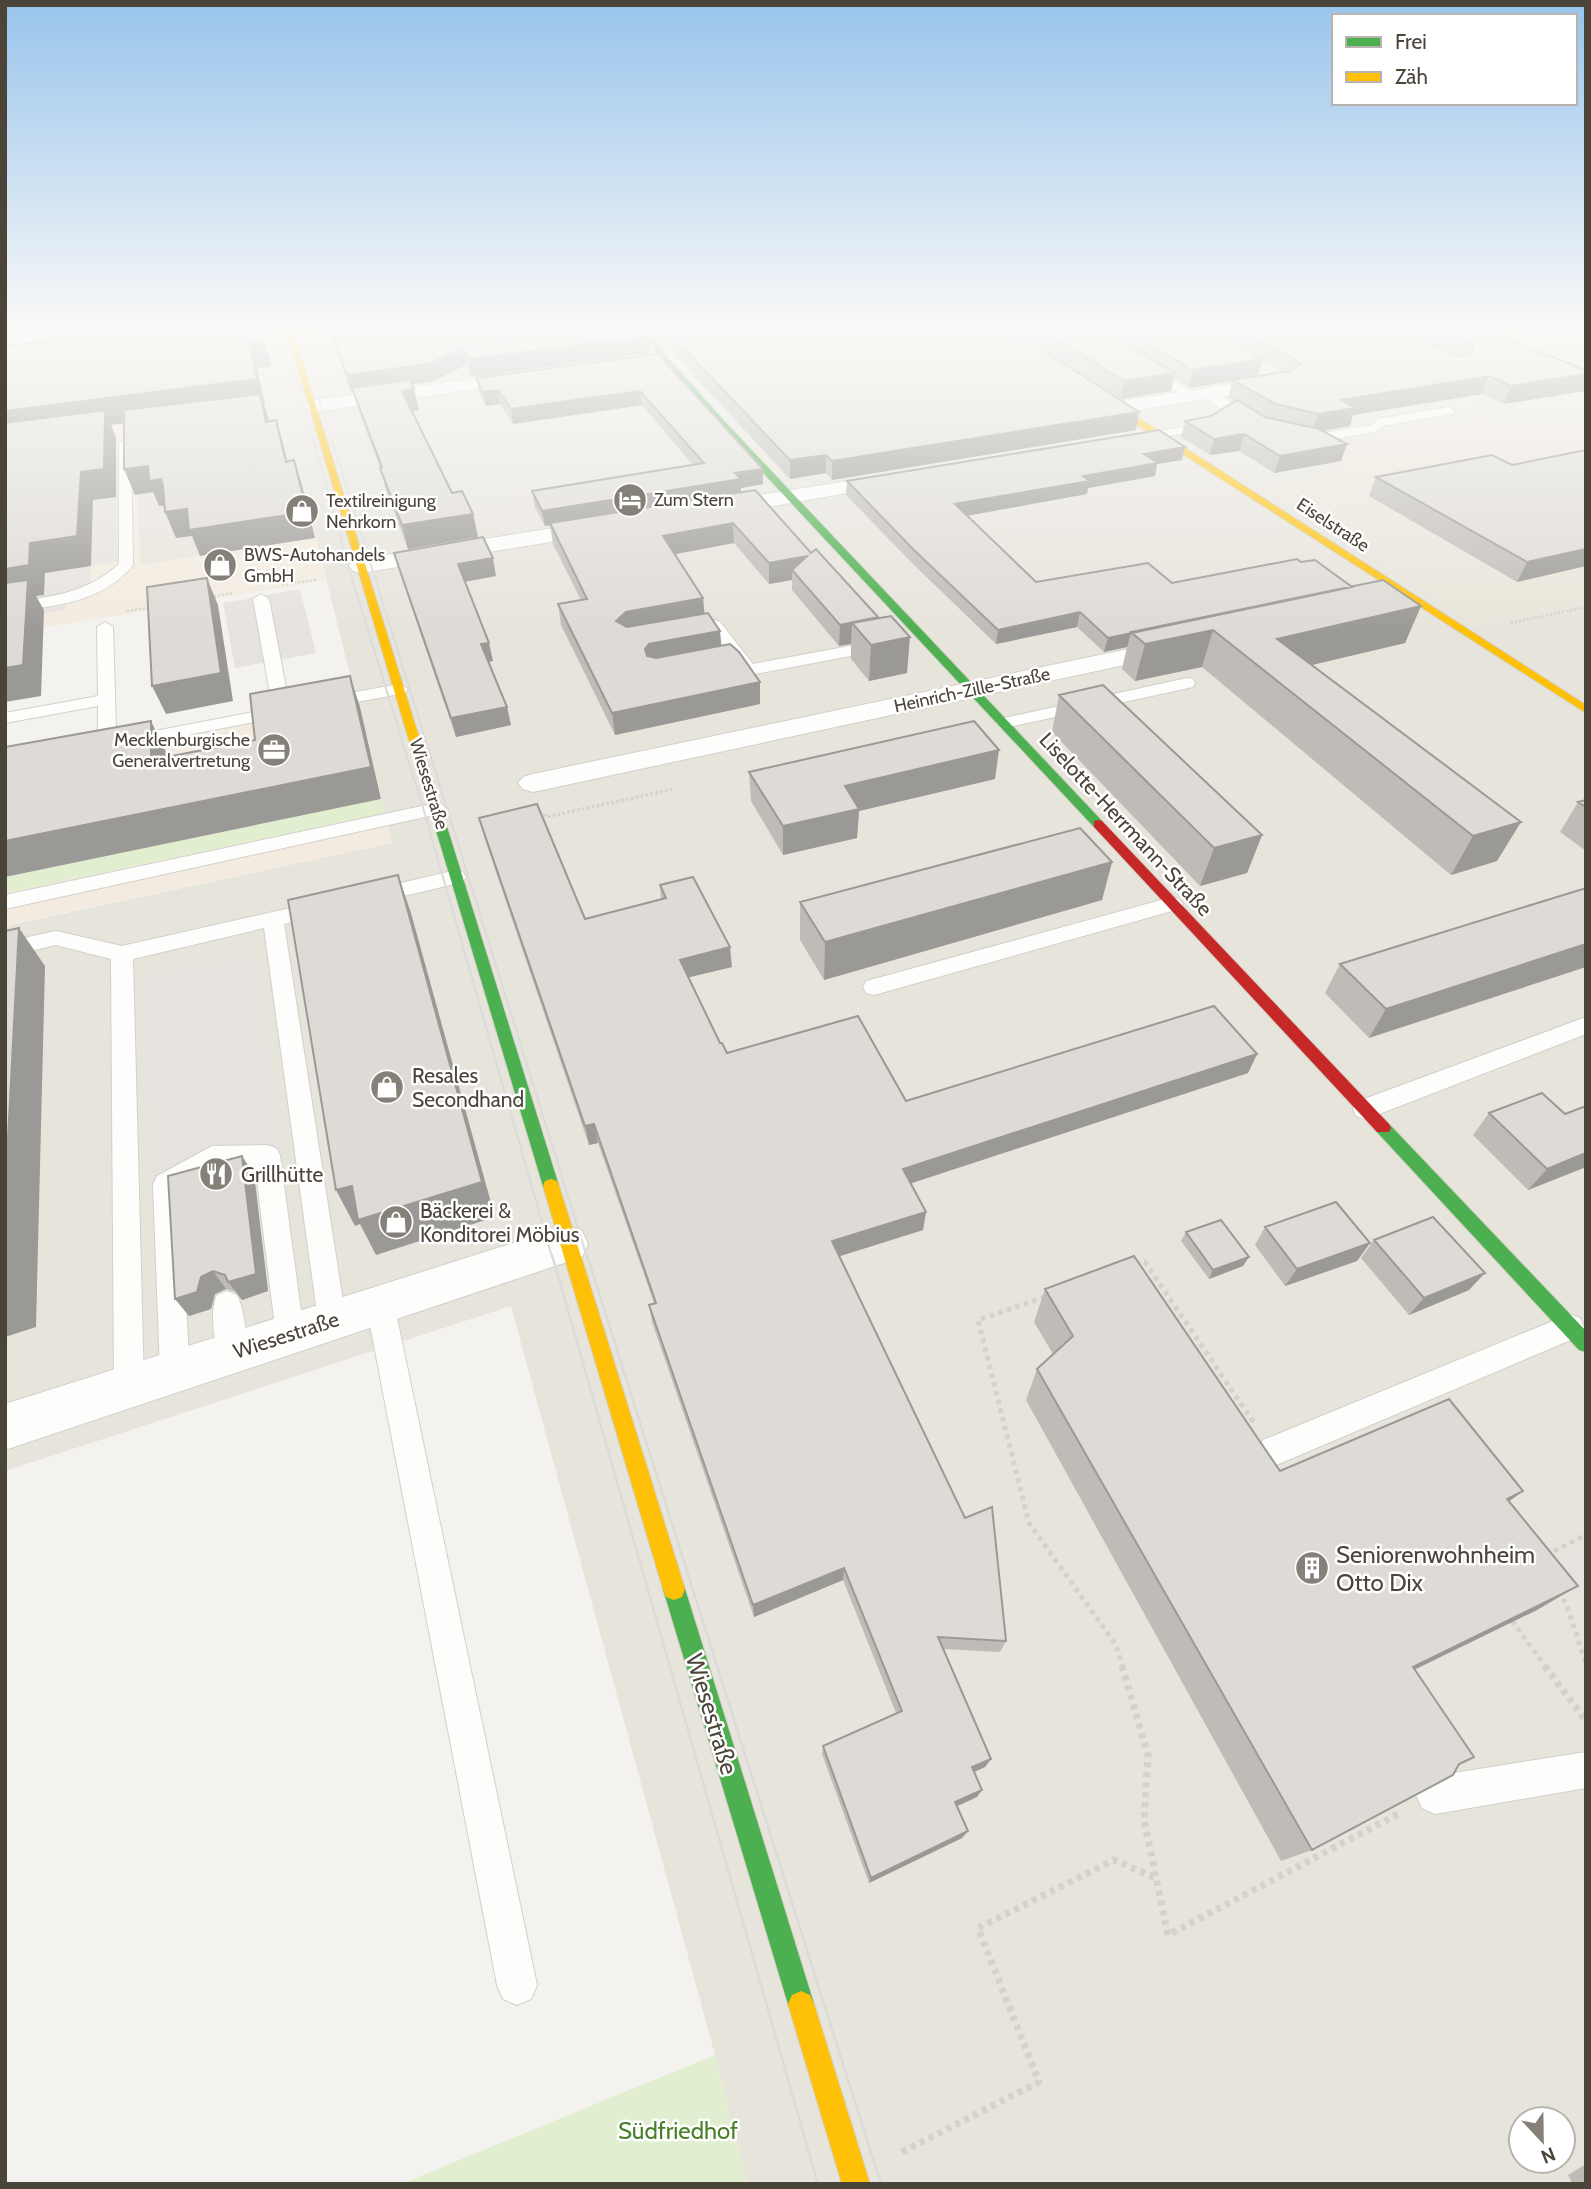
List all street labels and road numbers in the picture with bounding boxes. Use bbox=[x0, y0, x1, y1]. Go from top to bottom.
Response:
street label: Eiselstraße bbox=[1292, 493, 1374, 557]
street label: Heinrich-Zille-Straße bbox=[892, 663, 1052, 717]
street label: Liselotte-Herrmann-Straße bbox=[1034, 727, 1218, 921]
street label: Wiesestraße bbox=[405, 736, 453, 832]
street label: Wiesestraße bbox=[230, 1306, 342, 1364]
street label: Wiesestraße bbox=[680, 1650, 744, 1778]

